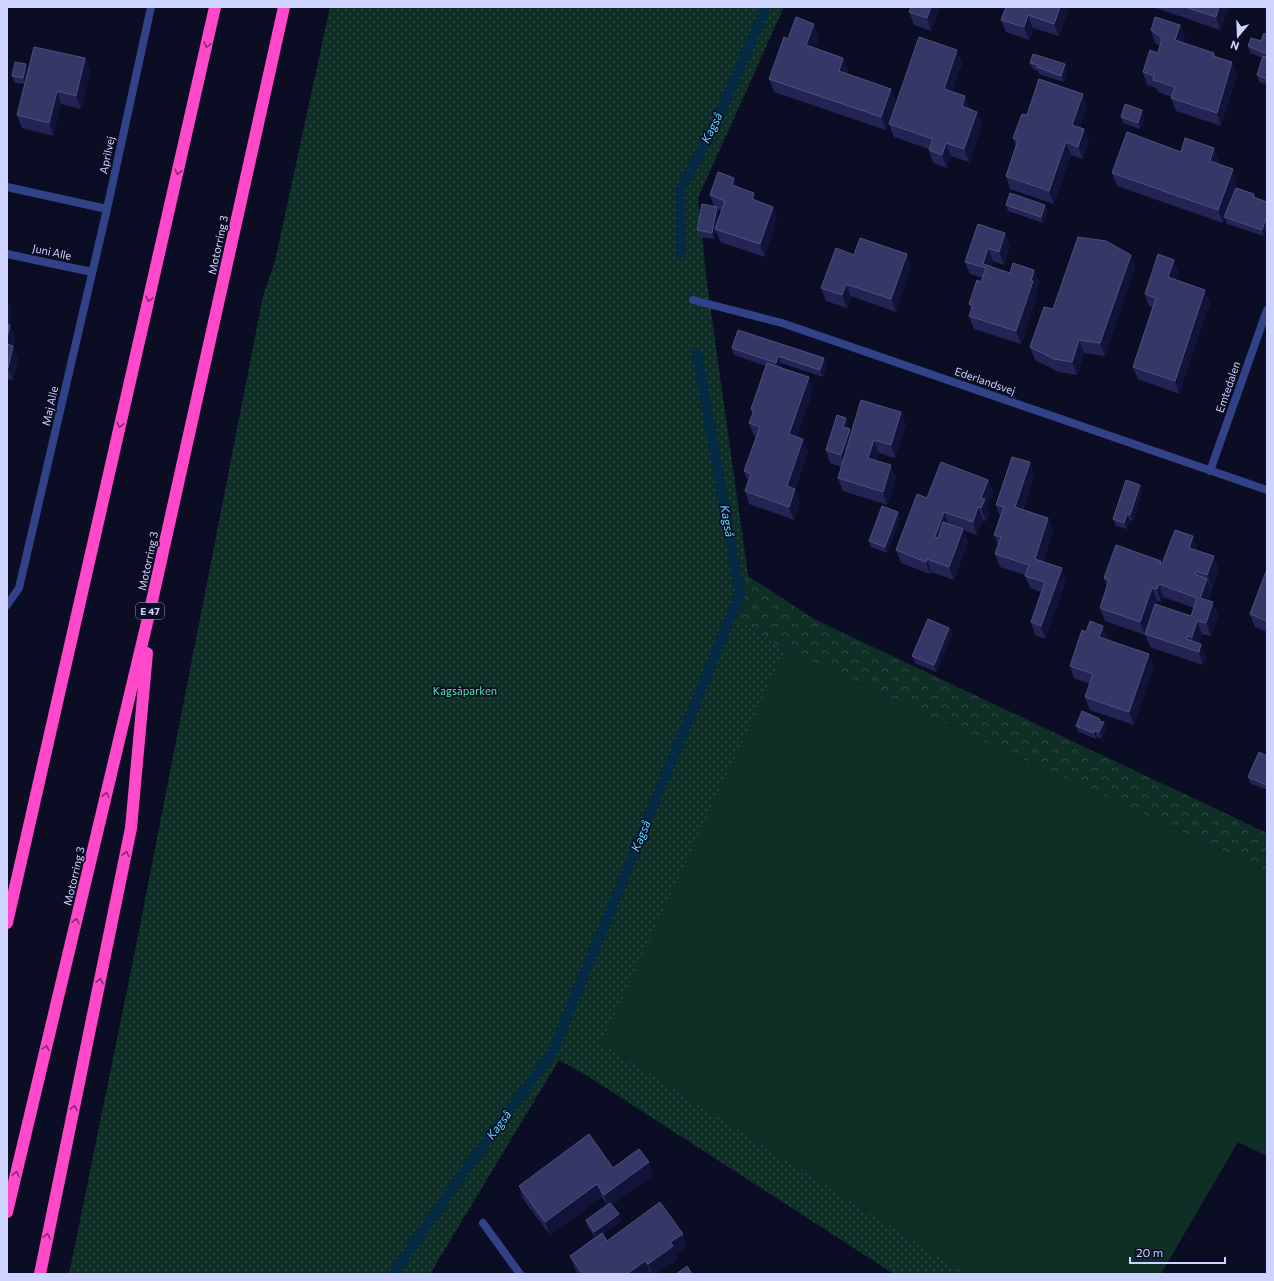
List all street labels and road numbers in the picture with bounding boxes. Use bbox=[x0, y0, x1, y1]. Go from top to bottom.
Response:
street label: Aprilvej bbox=[96, 135, 117, 175]
street label: Motorring 3 bbox=[205, 214, 230, 276]
street label: Juni Alle bbox=[31, 241, 73, 263]
street label: Emtedalen bbox=[1213, 359, 1242, 414]
street label: Ederlandsvej bbox=[953, 364, 1017, 397]
street label: Maj Alle bbox=[39, 385, 60, 427]
street label: Motorring 3 bbox=[135, 530, 160, 592]
road number: E 47 bbox=[136, 603, 164, 619]
street label: Motorring 3 bbox=[60, 845, 87, 907]

